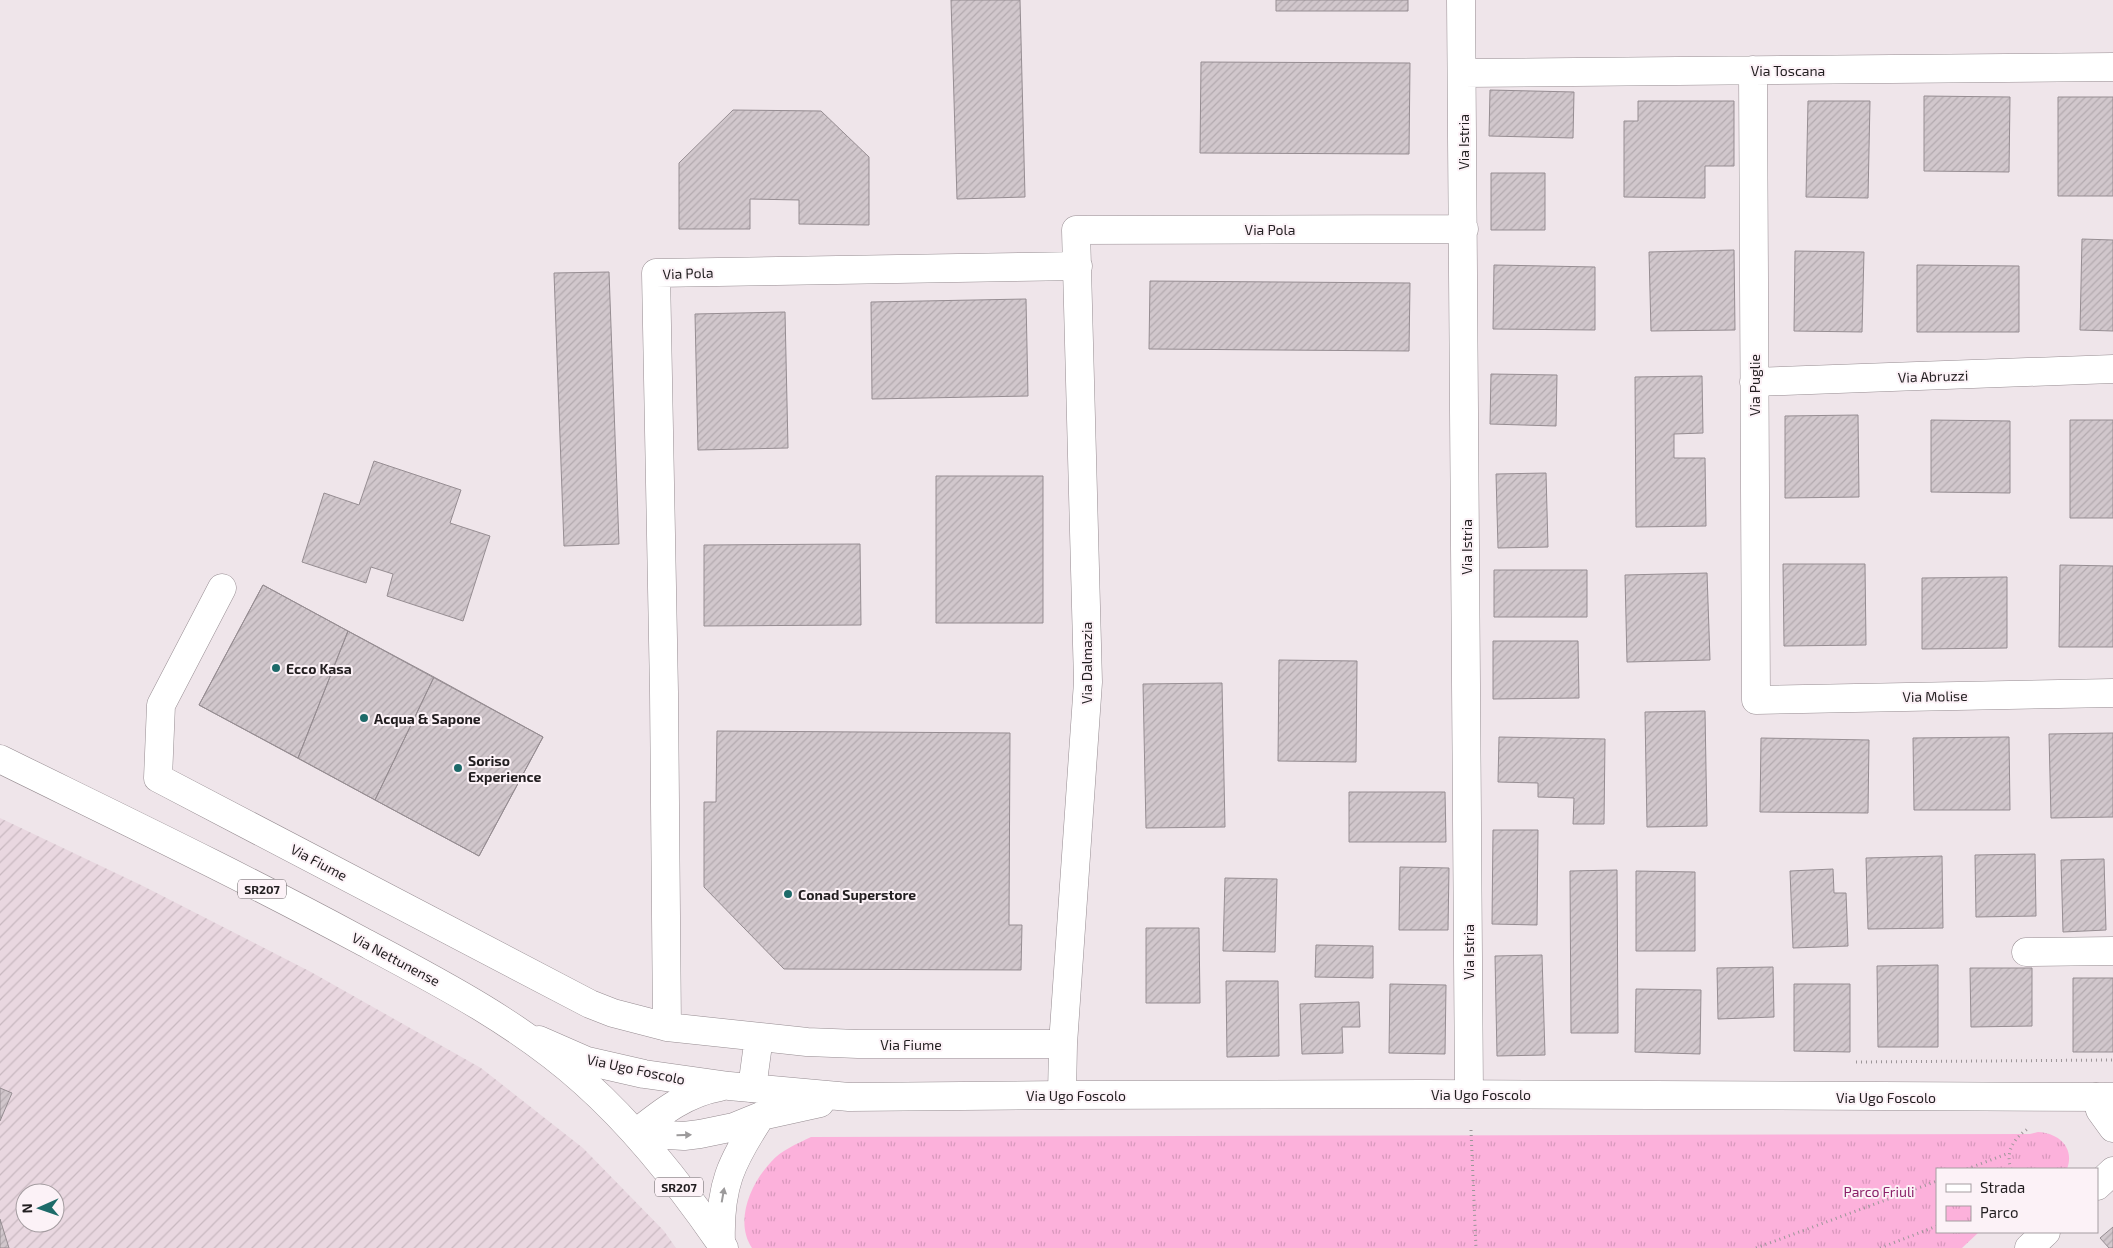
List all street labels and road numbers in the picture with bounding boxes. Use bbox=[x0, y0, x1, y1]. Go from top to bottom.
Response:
street label: Via Toscana bbox=[1751, 62, 1825, 79]
street label: Via Istria bbox=[1455, 114, 1472, 170]
street label: Via Pola bbox=[1245, 221, 1295, 238]
street label: Via Pola bbox=[662, 264, 714, 282]
street label: Via Puglie bbox=[1746, 354, 1763, 416]
street label: Via Abruzzi bbox=[1897, 366, 1969, 386]
street label: Via Istria bbox=[1458, 519, 1475, 575]
street label: Via Dalmazia bbox=[1078, 622, 1095, 704]
street label: Via Molise bbox=[1902, 687, 1968, 705]
street label: Via Fiume bbox=[288, 840, 350, 884]
road number: SR207 bbox=[238, 880, 286, 899]
street label: Via Istria bbox=[1460, 924, 1477, 980]
street label: Via Nettunense bbox=[349, 929, 443, 989]
street label: Via Fiume bbox=[880, 1036, 942, 1053]
street label: Via Ugo Foscolo bbox=[585, 1050, 687, 1088]
street label: Via Ugo Foscolo bbox=[1431, 1086, 1531, 1103]
street label: Via Ugo Foscolo bbox=[1026, 1087, 1126, 1104]
street label: Via Ugo Foscolo bbox=[1836, 1089, 1936, 1106]
road number: SR207 bbox=[655, 1178, 703, 1196]

